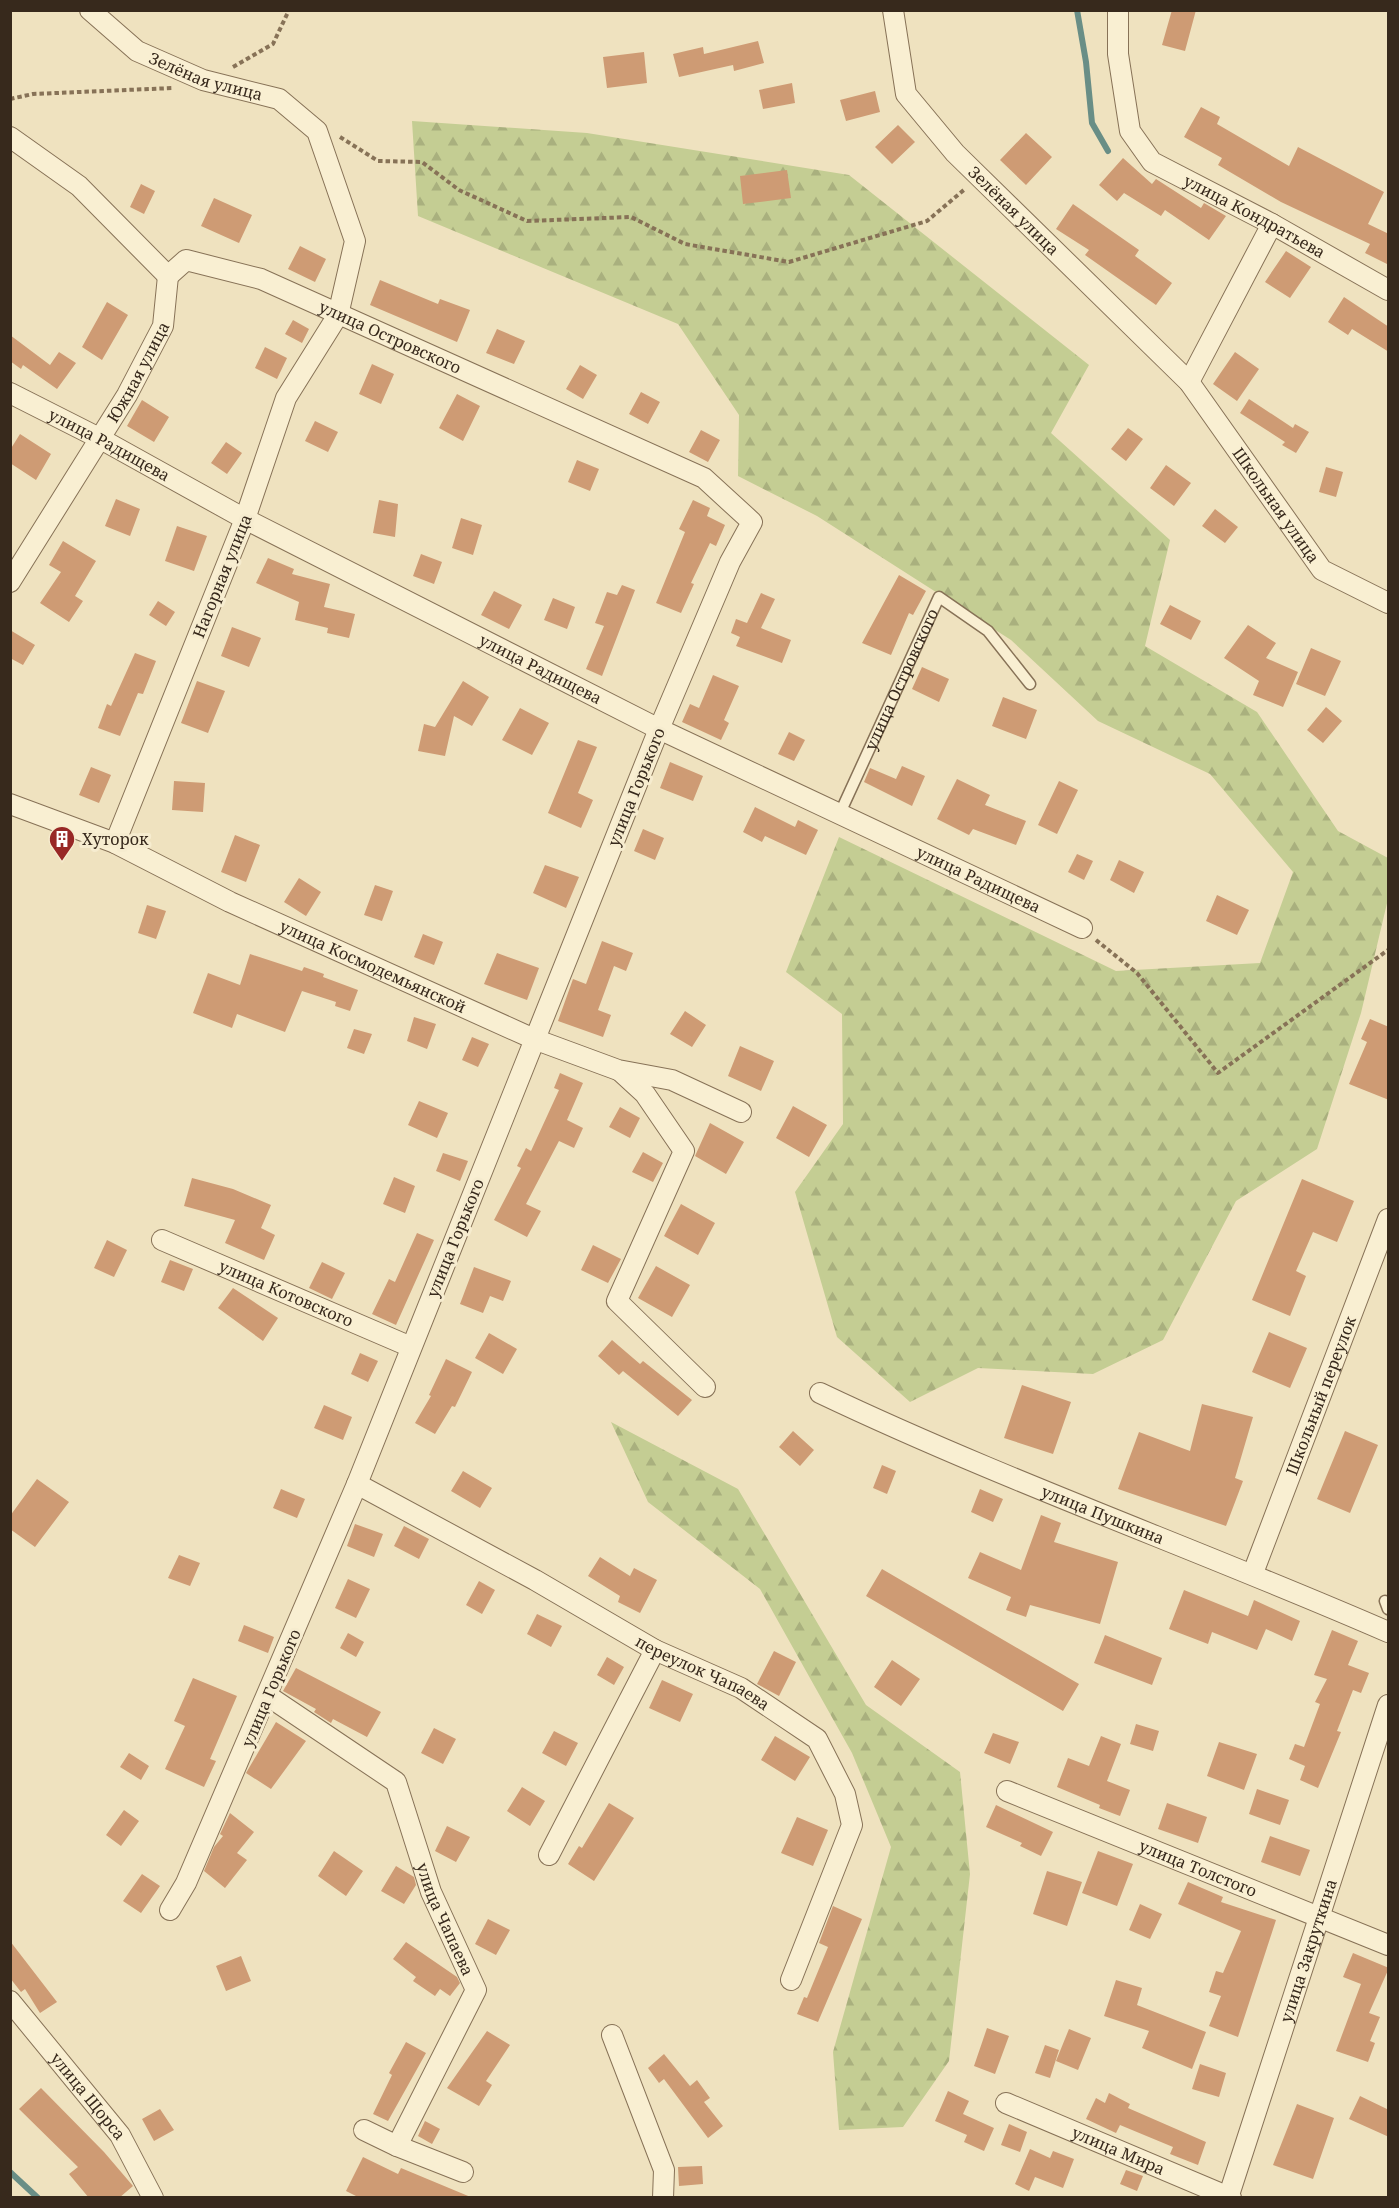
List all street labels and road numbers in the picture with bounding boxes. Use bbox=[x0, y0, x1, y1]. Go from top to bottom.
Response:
street label: Зелёная улица bbox=[145, 47, 265, 105]
street label: Зелёная улица bbox=[964, 161, 1064, 260]
street label: улица Кондратьева bbox=[1180, 169, 1329, 263]
street label: улица Островского bbox=[316, 296, 465, 379]
street label: Южная улица bbox=[102, 318, 174, 427]
street label: улица Радищева bbox=[45, 403, 174, 486]
street label: Школьная улица bbox=[1228, 443, 1325, 567]
street label: Нагорная улица bbox=[187, 511, 257, 641]
street label: улица Островского bbox=[859, 605, 943, 754]
street label: улица Радищева bbox=[475, 629, 606, 709]
street label: улица Горького bbox=[602, 724, 670, 850]
street label: улица Радищева bbox=[913, 841, 1044, 918]
street label: улица Космодемьянской bbox=[276, 915, 470, 1018]
street label: улица Горького bbox=[421, 1175, 489, 1301]
street label: улица Котовского bbox=[215, 1255, 357, 1332]
street label: Школьный переулок bbox=[1280, 1312, 1361, 1478]
street label: улица Пушкина bbox=[1038, 1480, 1168, 1549]
street label: улица Горького bbox=[236, 1626, 306, 1750]
street label: переулок Чапаева bbox=[632, 1630, 774, 1715]
street label: улица Толстого bbox=[1136, 1835, 1260, 1902]
street label: улица Чапаева bbox=[411, 1860, 479, 1979]
street label: улица Закруткина bbox=[1275, 1876, 1342, 2025]
street label: улица Щорса bbox=[46, 2048, 131, 2144]
street label: улица Мира bbox=[1069, 2121, 1168, 2180]

